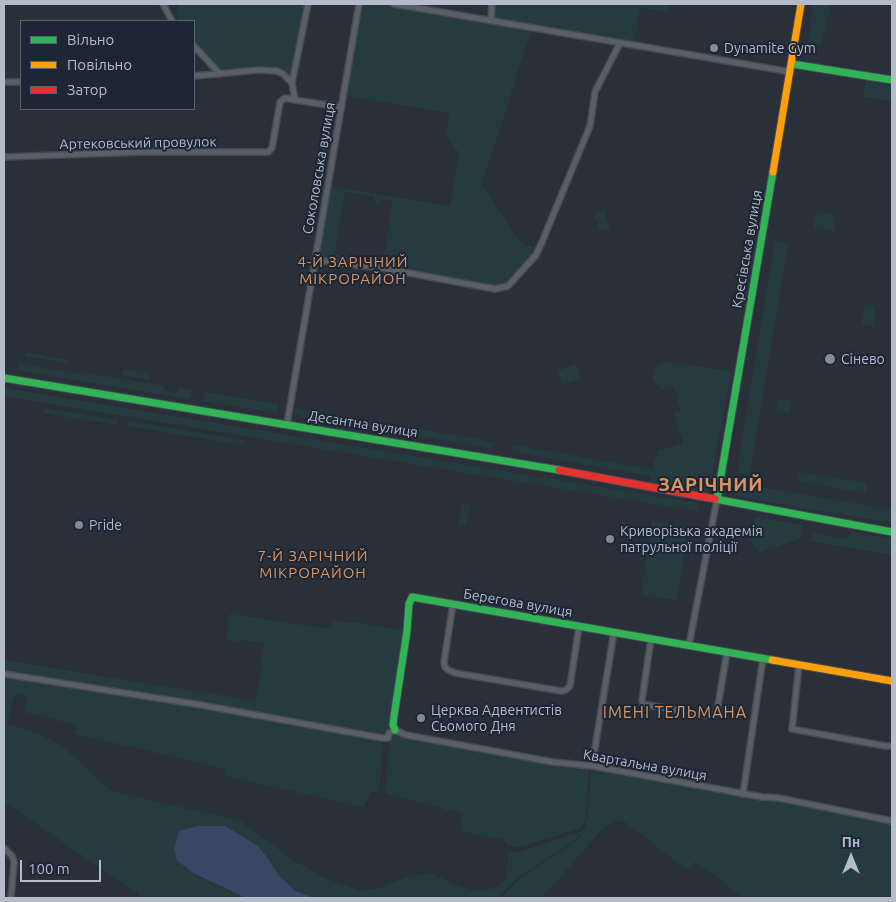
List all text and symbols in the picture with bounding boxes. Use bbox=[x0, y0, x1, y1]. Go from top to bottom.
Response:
legend bbox=[20, 20, 195, 110]
text: Вільно bbox=[67, 31, 114, 48]
place label: Dynamite Gym bbox=[724, 40, 816, 56]
marker: Dynamite Gym bbox=[708, 42, 720, 54]
text: Повільно bbox=[67, 56, 132, 73]
text: Затор bbox=[67, 81, 107, 98]
street label: Соколовська вулиця bbox=[299, 101, 339, 235]
street label: Артековський провулок bbox=[59, 133, 217, 153]
street label: Кресівська вулиця bbox=[728, 189, 766, 309]
district label: 4-Й ЗАРІЧНИЙ МІКРОРАЙОН bbox=[296, 253, 410, 288]
place label: Сінево bbox=[841, 351, 885, 367]
marker: Сінево bbox=[823, 352, 837, 366]
street label: Десантна вулиця bbox=[307, 407, 419, 441]
district label: ЗАРІЧНИЙ bbox=[657, 474, 765, 496]
place label: Pride bbox=[89, 517, 122, 533]
marker: Pride bbox=[73, 519, 85, 531]
place label: Криворізька академія патрульної поліції bbox=[620, 523, 763, 556]
marker: Криворізька академія патрульної поліції bbox=[604, 533, 616, 545]
district label: 7-Й ЗАРІЧНИЙ МІКРОРАЙОН bbox=[256, 547, 370, 582]
street label: Берегова вулиця bbox=[462, 585, 574, 621]
place label: Церква Адвентистів Сьомого Дня bbox=[431, 702, 562, 734]
district label: ІМЕНІ ТЕЛЬМАНА bbox=[601, 703, 749, 723]
marker: Церква Адвентистів Сьомого Дня bbox=[415, 712, 427, 724]
street label: Квартальна вулиця bbox=[582, 746, 708, 784]
north arrow bbox=[826, 832, 876, 882]
text: Пн bbox=[842, 834, 860, 850]
scale bar bbox=[22, 850, 104, 882]
text: 100 m bbox=[28, 860, 70, 877]

